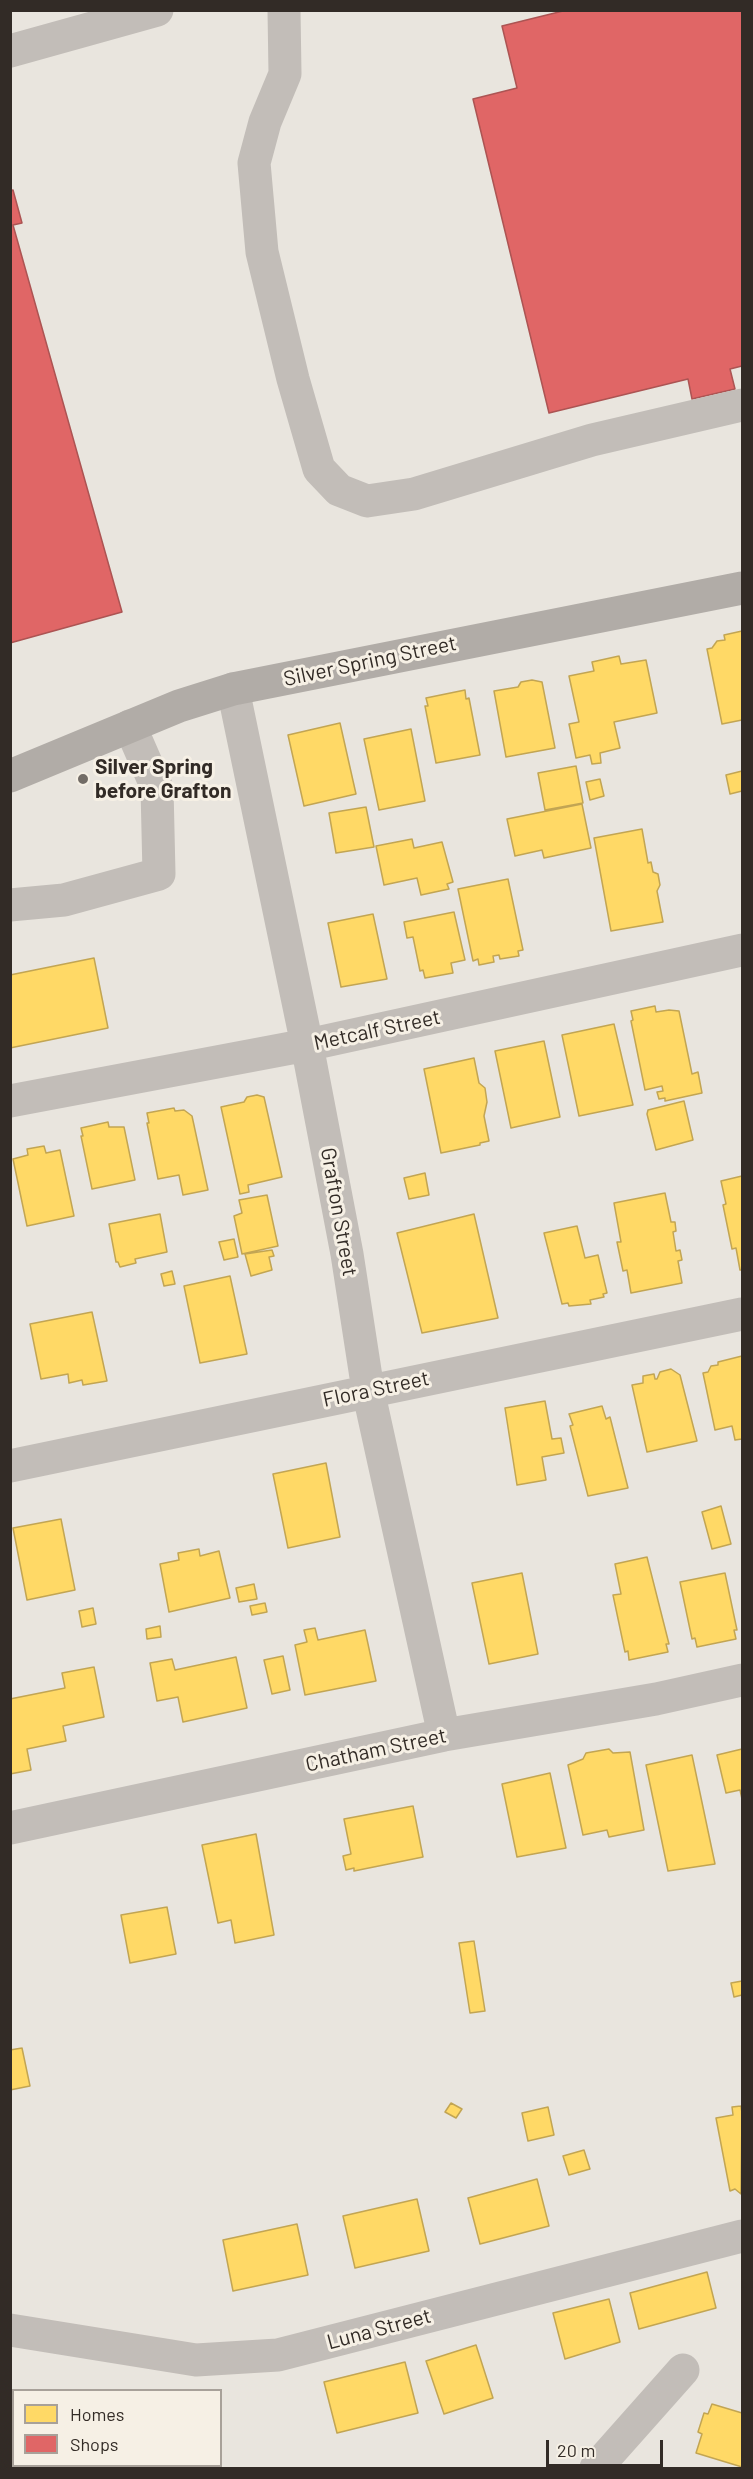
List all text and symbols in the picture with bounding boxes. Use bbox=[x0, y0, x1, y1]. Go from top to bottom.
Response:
street label: Silver Spring Street bbox=[281, 630, 459, 692]
place label: Silver Spring before Grafton bbox=[95, 754, 231, 804]
marker: Silver Spring before Grafton bbox=[76, 772, 90, 786]
street label: Metcalf Street bbox=[311, 1004, 443, 1056]
street label: Grafton Street bbox=[315, 1146, 363, 1278]
street label: Flora Street bbox=[321, 1365, 431, 1413]
street label: Chatham Street bbox=[303, 1723, 449, 1777]
street label: Luna Street bbox=[324, 2303, 434, 2355]
legend bbox=[12, 2389, 222, 2467]
text: Homes bbox=[70, 2403, 124, 2425]
scale bar bbox=[549, 2428, 666, 2466]
text: Shops bbox=[70, 2433, 119, 2455]
text: 20 m bbox=[557, 2439, 595, 2461]

